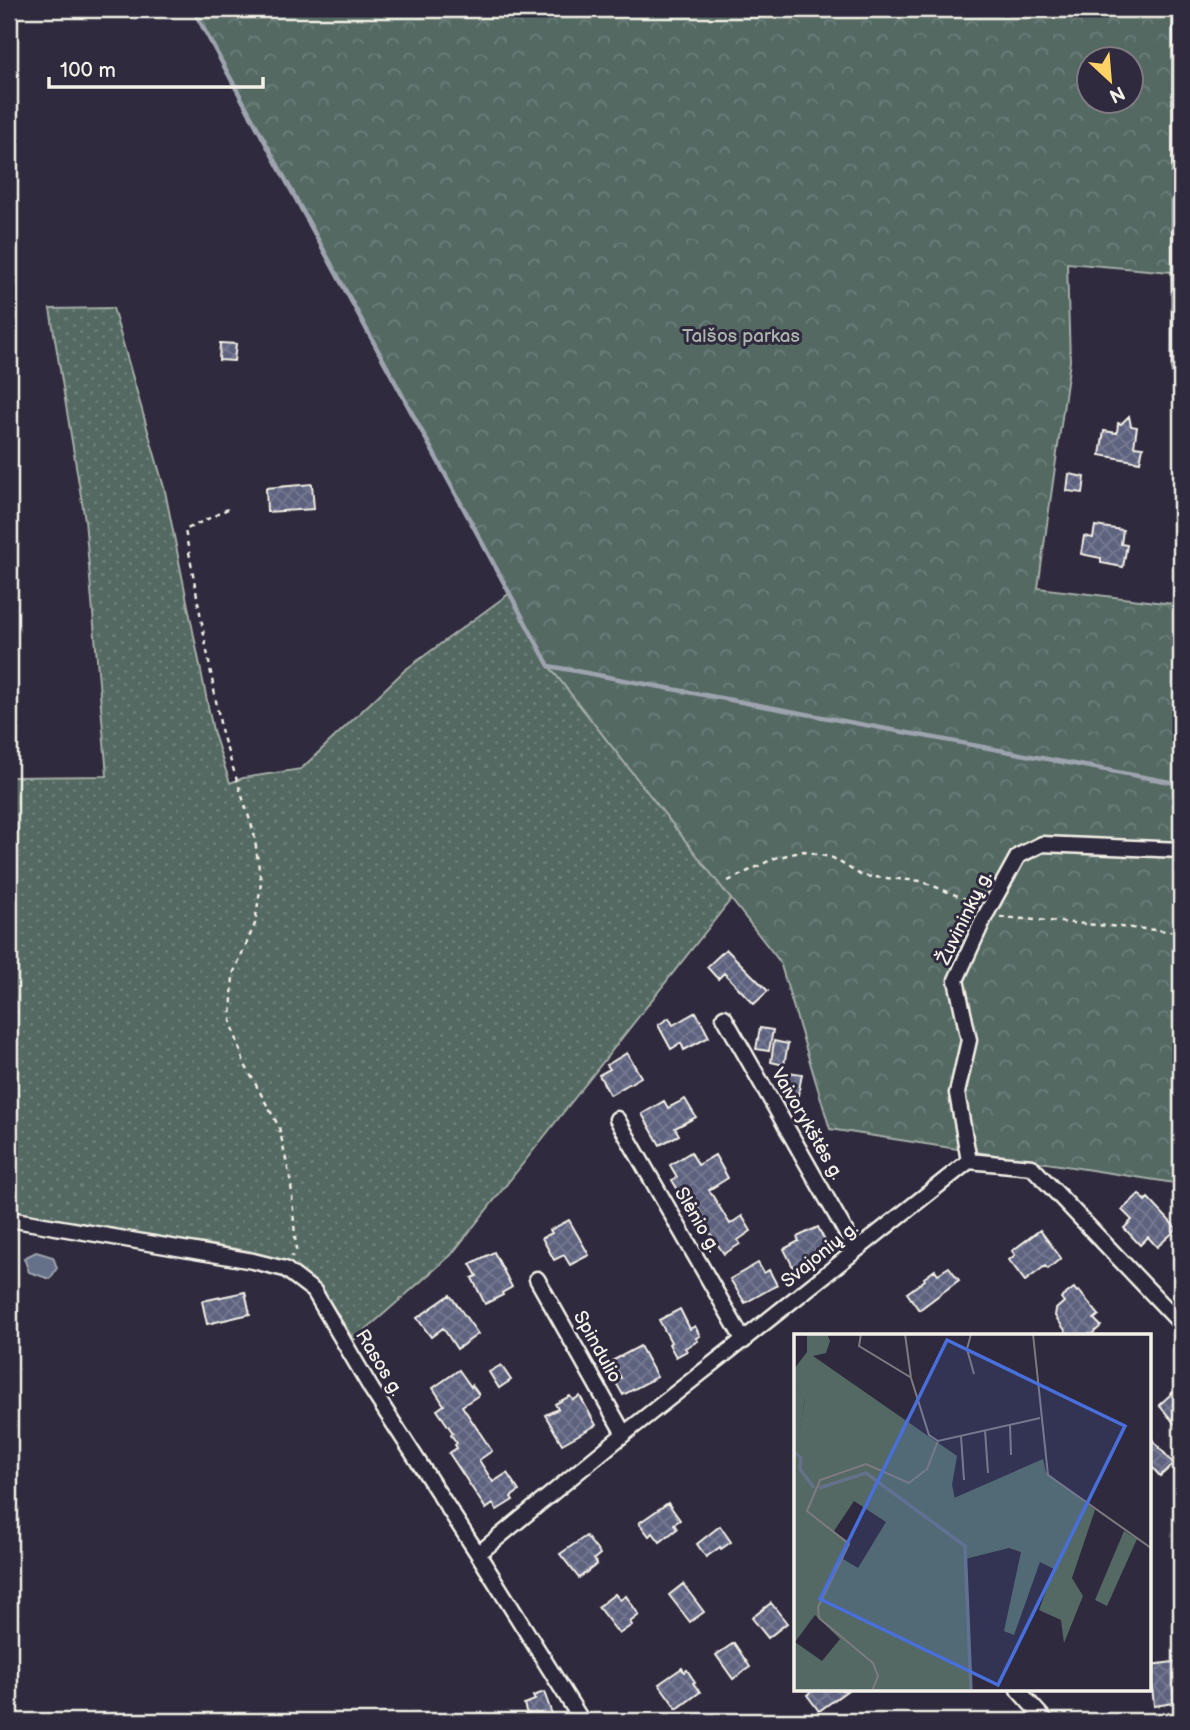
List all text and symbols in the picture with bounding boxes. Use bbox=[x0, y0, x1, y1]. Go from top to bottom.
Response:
scale bar bbox=[49, 46, 262, 90]
north arrow bbox=[1074, 46, 1144, 116]
text: 100 m bbox=[60, 58, 116, 83]
text: N bbox=[1105, 80, 1128, 107]
park label: Talšos parkas bbox=[682, 325, 800, 348]
street label: Žuvininkų g. bbox=[931, 867, 998, 969]
street label: Vaivorykštės g. bbox=[766, 1064, 848, 1184]
street label: Slėnio g. bbox=[669, 1183, 725, 1257]
street label: Svajonių g. bbox=[777, 1217, 863, 1293]
street label: Spindulio bbox=[568, 1307, 626, 1387]
street label: Rasos g. bbox=[350, 1326, 408, 1400]
inset map bbox=[794, 1334, 1152, 1692]

